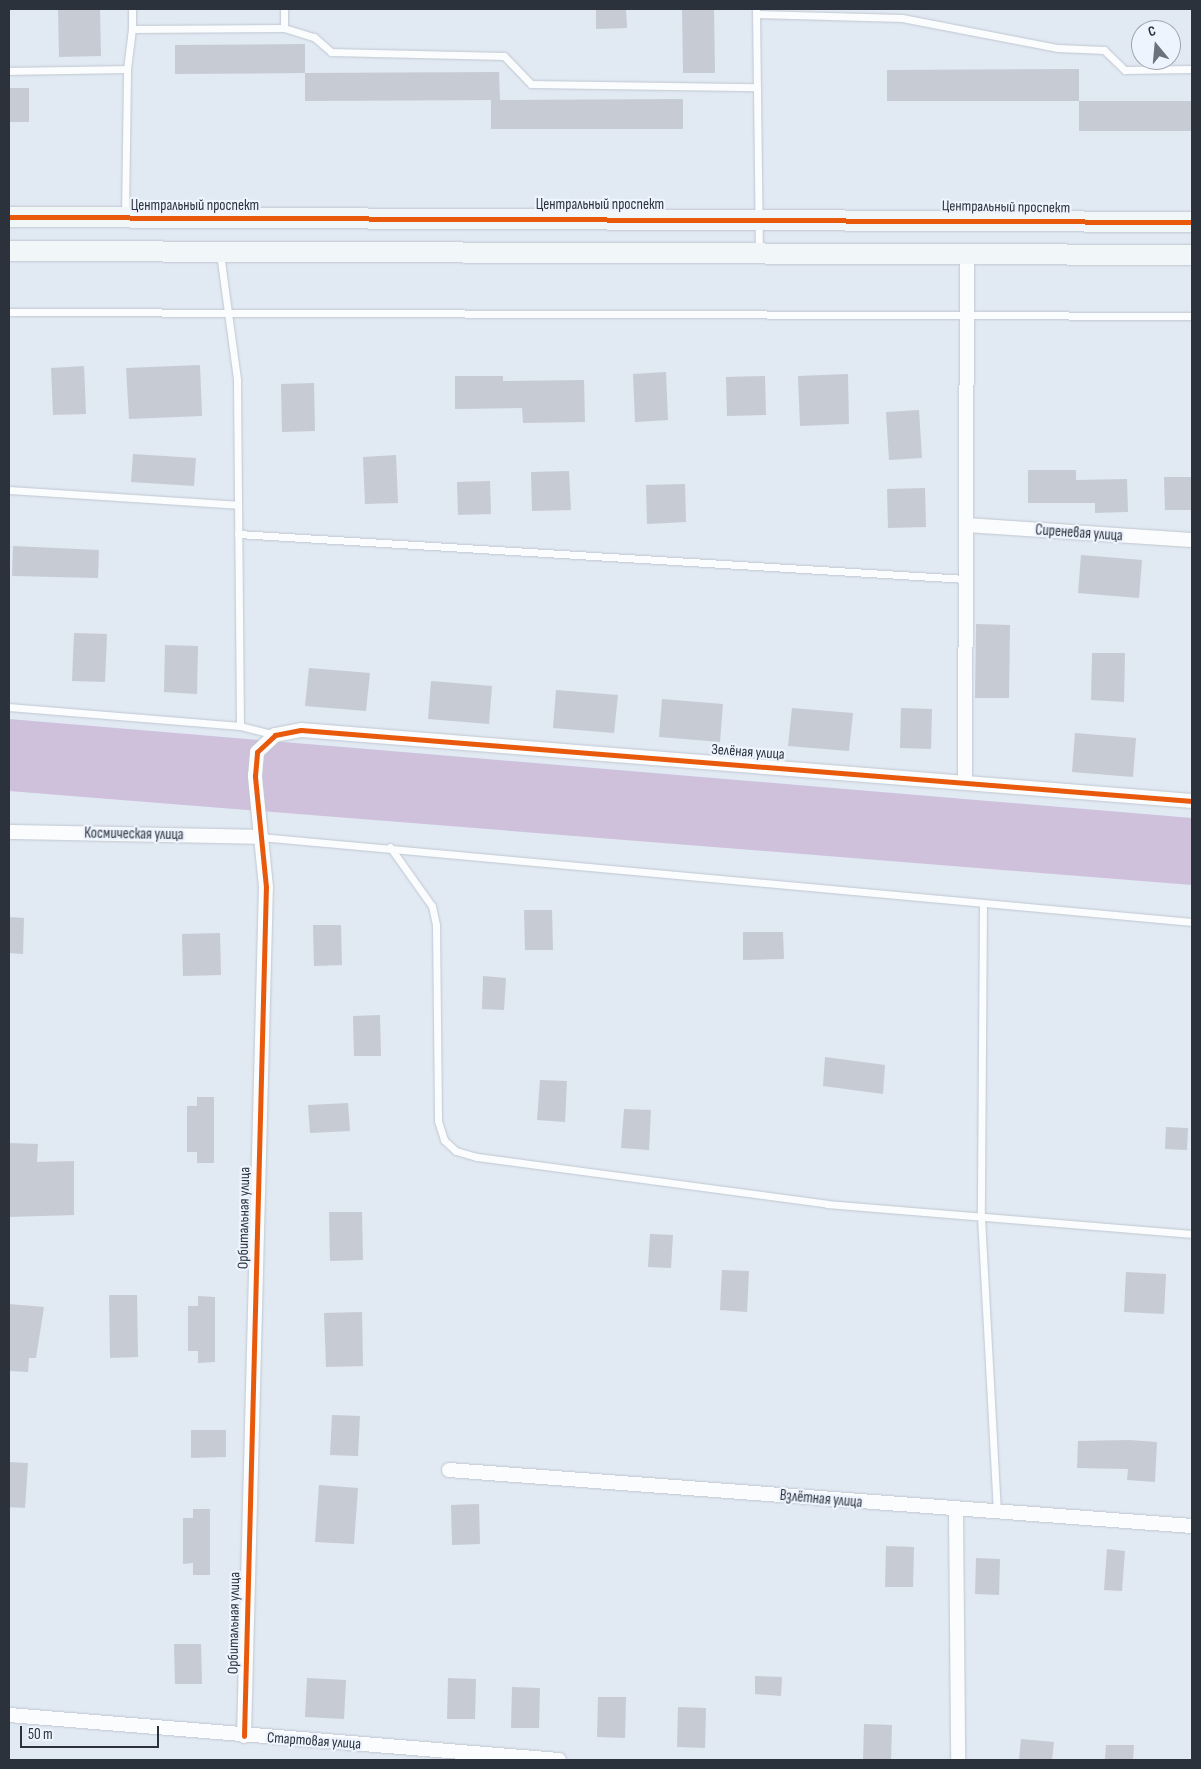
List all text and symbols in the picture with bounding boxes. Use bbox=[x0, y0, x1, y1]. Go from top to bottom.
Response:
north arrow bbox=[1131, 20, 1181, 70]
text: С bbox=[1146, 22, 1158, 40]
street label: Центральный проспект bbox=[536, 196, 664, 214]
street label: Центральный проспект bbox=[131, 197, 259, 215]
street label: Центральный проспект bbox=[942, 197, 1070, 217]
street label: Сиреневая улица bbox=[1035, 521, 1123, 545]
street label: Зелёная улица bbox=[711, 740, 785, 764]
street label: Космическая улица bbox=[84, 824, 184, 844]
street label: Орбитальная улица bbox=[234, 1167, 254, 1269]
street label: Взлётная улица bbox=[779, 1486, 863, 1512]
street label: Орбитальная улица bbox=[224, 1572, 244, 1674]
scale bar bbox=[22, 1716, 161, 1748]
text: 50 m bbox=[28, 1725, 53, 1744]
street label: Стартовая улица bbox=[266, 1729, 362, 1753]

